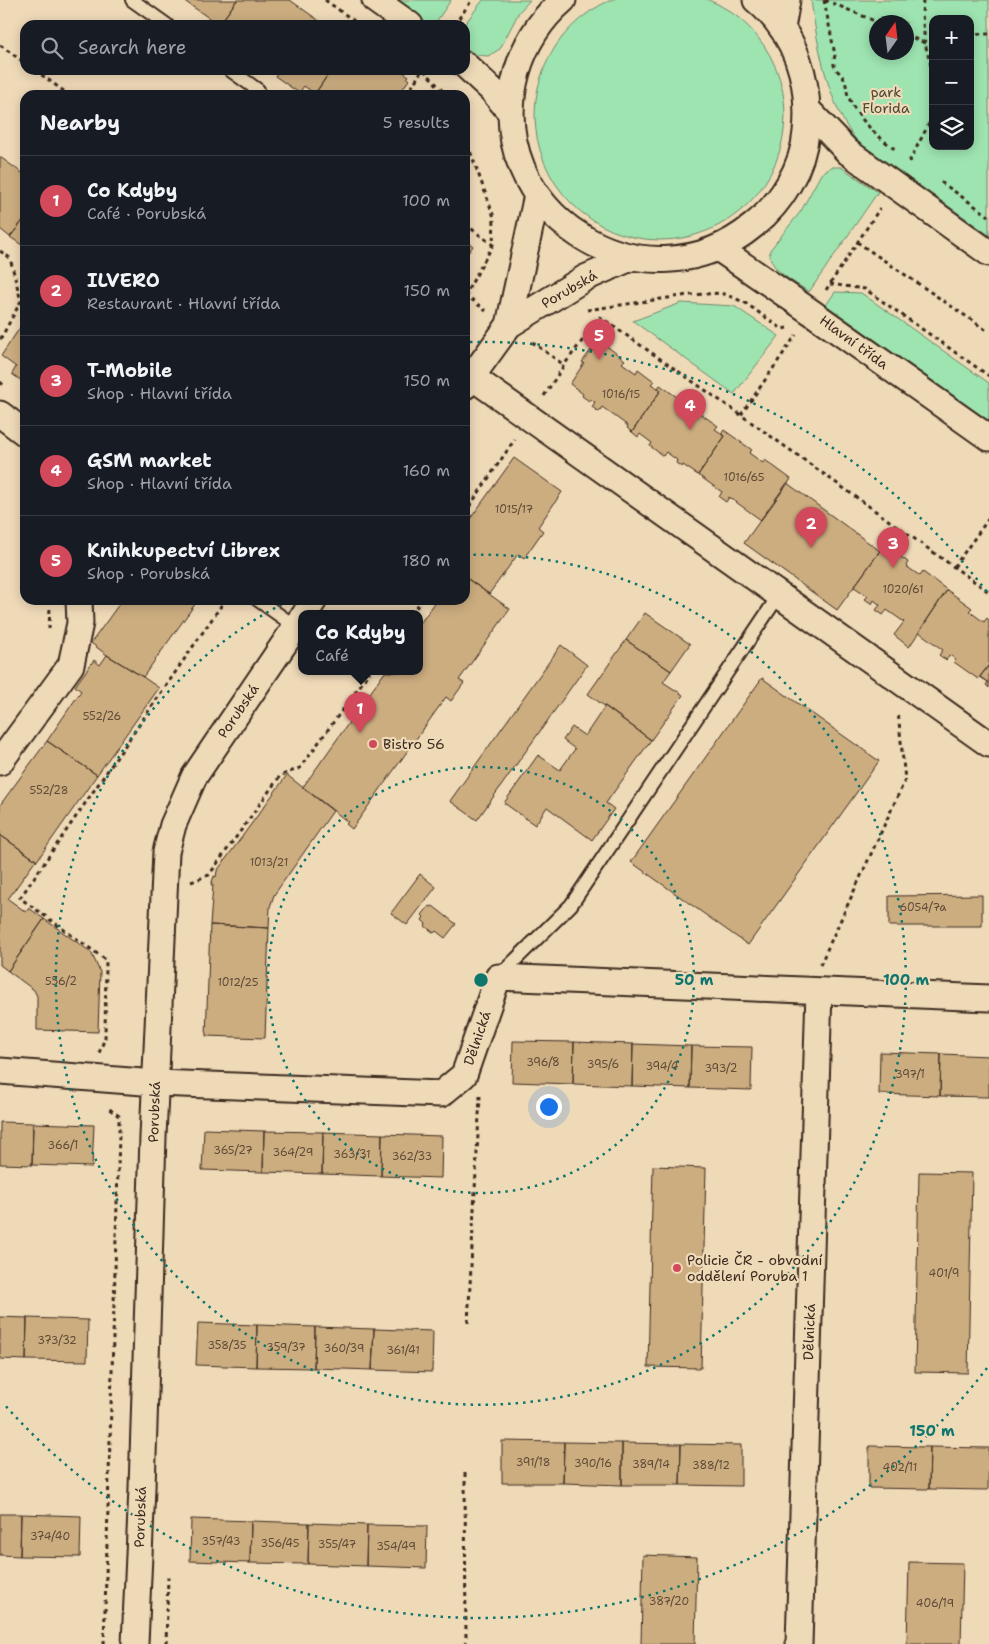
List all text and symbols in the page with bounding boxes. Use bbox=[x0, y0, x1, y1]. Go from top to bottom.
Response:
north arrow bbox=[869, 15, 914, 60]
map controls bbox=[929, 15, 974, 150]
button: + bbox=[929, 15, 974, 60]
search box bbox=[20, 20, 470, 75]
icon: search bbox=[38, 34, 66, 62]
text: Search here bbox=[78, 35, 187, 60]
button: − bbox=[929, 60, 974, 105]
park label: park Florida bbox=[862, 83, 910, 117]
button: layers bbox=[929, 105, 974, 150]
text: Nearby bbox=[40, 109, 120, 137]
text: 5 results bbox=[383, 112, 450, 133]
text: Co Kdyby bbox=[87, 178, 177, 203]
text: 1 bbox=[52, 190, 60, 211]
text: 100 m bbox=[402, 190, 450, 211]
text: Café · Porubská bbox=[87, 203, 206, 224]
street label: Porubská bbox=[538, 266, 600, 312]
text: ILVERO bbox=[87, 268, 160, 293]
text: 2 bbox=[50, 280, 62, 301]
text: 150 m bbox=[403, 280, 450, 301]
text: Restaurant · Hlavní třída bbox=[87, 293, 280, 314]
street label: Hlavní třída bbox=[816, 311, 892, 373]
pin: 5 bbox=[583, 319, 615, 360]
text: T-Mobile bbox=[87, 358, 173, 383]
text: 3 bbox=[50, 370, 62, 391]
text: 150 m bbox=[403, 370, 450, 391]
text: Shop · Hlavní třída bbox=[87, 383, 232, 404]
house number: 1016/15 bbox=[602, 387, 640, 402]
pin: 4 bbox=[674, 389, 706, 430]
text: GSM market bbox=[87, 448, 212, 473]
text: 4 bbox=[50, 460, 62, 481]
text: 160 m bbox=[403, 460, 450, 481]
house number: 1016/65 bbox=[724, 470, 765, 485]
text: Shop · Hlavní třída bbox=[87, 473, 232, 494]
house number: 1015/17 bbox=[495, 502, 533, 517]
pin: 2 bbox=[795, 507, 827, 548]
pin: 3 bbox=[877, 527, 909, 568]
text: Knihkupectví Librex bbox=[87, 538, 280, 563]
text: 5 bbox=[51, 550, 61, 571]
text: 180 m bbox=[402, 550, 450, 571]
text: Shop · Porubská bbox=[87, 563, 210, 584]
house number: 1020/61 bbox=[883, 582, 923, 597]
popup bbox=[298, 610, 423, 675]
text: Co Kdyby bbox=[315, 620, 406, 645]
text: Café bbox=[315, 645, 349, 666]
street label: Porubská bbox=[213, 680, 263, 741]
pin: 1 bbox=[344, 692, 376, 733]
house number: 552/26 bbox=[83, 709, 121, 724]
place label: Bistro 56 bbox=[383, 735, 445, 753]
marker: Bistro 56 bbox=[367, 738, 379, 750]
house number: 552/28 bbox=[30, 783, 68, 798]
house number: 1013/21 bbox=[250, 855, 288, 870]
house number: 6054/7a bbox=[900, 900, 947, 915]
text: 50 m bbox=[675, 970, 714, 990]
text: 100 m bbox=[883, 970, 929, 990]
centre of rings bbox=[472, 971, 490, 989]
house number: 556/2 bbox=[45, 974, 77, 989]
house number: 1012/25 bbox=[217, 975, 259, 990]
street label: Dělnická bbox=[459, 1008, 495, 1068]
house number: 396/8 bbox=[526, 1055, 560, 1070]
house number: 395/6 bbox=[587, 1057, 619, 1072]
house number: 394/4 bbox=[646, 1059, 679, 1074]
house number: 393/2 bbox=[704, 1061, 738, 1076]
house number: 397/1 bbox=[895, 1067, 925, 1082]
street label: Porubská bbox=[144, 1081, 164, 1143]
your location bbox=[536, 1094, 562, 1120]
house number: 366/1 bbox=[48, 1138, 78, 1153]
house number: 365/27 bbox=[213, 1143, 253, 1158]
house number: 364/29 bbox=[273, 1145, 313, 1160]
house number: 363/31 bbox=[333, 1147, 371, 1162]
house number: 362/33 bbox=[392, 1149, 432, 1164]
place label: Policie ČR - obvodní oddělení Poruba 1 bbox=[687, 1251, 822, 1285]
marker: Policie ČR - obvodní oddělení Poruba 1 bbox=[671, 1262, 683, 1274]
house number: 401/9 bbox=[929, 1266, 959, 1281]
street label: Dělnická bbox=[799, 1303, 819, 1361]
house number: 373/32 bbox=[37, 1333, 77, 1348]
house number: 358/35 bbox=[207, 1338, 247, 1353]
house number: 359/37 bbox=[266, 1340, 306, 1355]
house number: 360/39 bbox=[324, 1341, 364, 1356]
house number: 361/41 bbox=[386, 1343, 420, 1358]
text: 150 m bbox=[909, 1421, 955, 1441]
house number: 391/18 bbox=[516, 1455, 550, 1470]
house number: 390/16 bbox=[574, 1456, 612, 1471]
house number: 389/14 bbox=[632, 1457, 670, 1472]
house number: 388/12 bbox=[692, 1458, 730, 1473]
house number: 402/11 bbox=[883, 1460, 917, 1475]
street label: Porubská bbox=[130, 1486, 150, 1548]
house number: 374/40 bbox=[30, 1529, 70, 1544]
house number: 357/43 bbox=[202, 1534, 240, 1549]
house number: 356/45 bbox=[261, 1536, 300, 1551]
house number: 355/47 bbox=[318, 1537, 356, 1552]
house number: 354/49 bbox=[376, 1539, 416, 1554]
house number: 387/20 bbox=[649, 1594, 689, 1609]
house number: 406/19 bbox=[916, 1596, 954, 1611]

